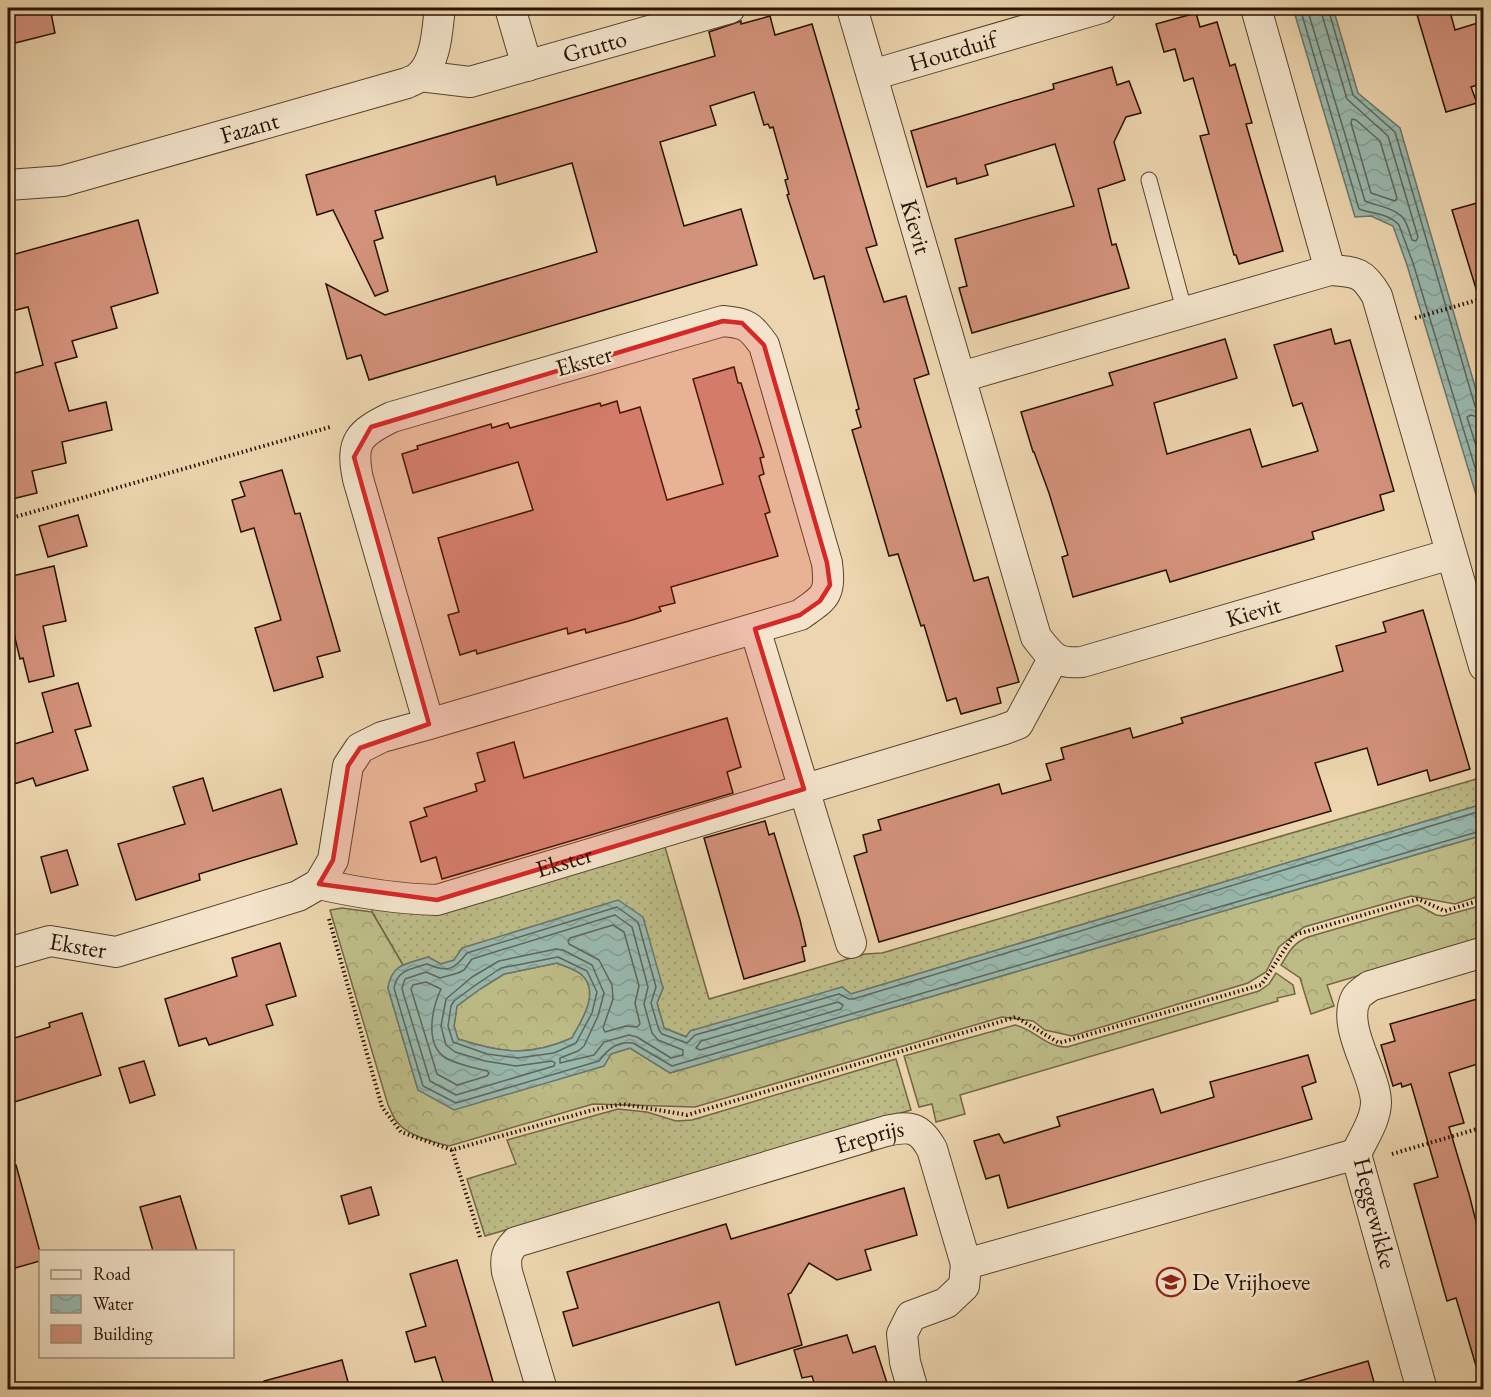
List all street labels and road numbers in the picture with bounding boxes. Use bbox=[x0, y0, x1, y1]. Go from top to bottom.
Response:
street label: Grutto bbox=[559, 22, 630, 70]
street label: Houtduif bbox=[905, 22, 1003, 78]
street label: Fazant bbox=[216, 104, 283, 150]
street label: Kievit bbox=[894, 196, 939, 258]
street label: Ekster bbox=[552, 338, 616, 383]
street label: Kievit bbox=[1222, 589, 1285, 634]
street label: Ekster bbox=[532, 838, 596, 884]
street label: Ekster bbox=[47, 925, 109, 965]
street label: Ereprijs bbox=[831, 1112, 905, 1160]
street label: Heggewikke bbox=[1347, 1154, 1404, 1272]

